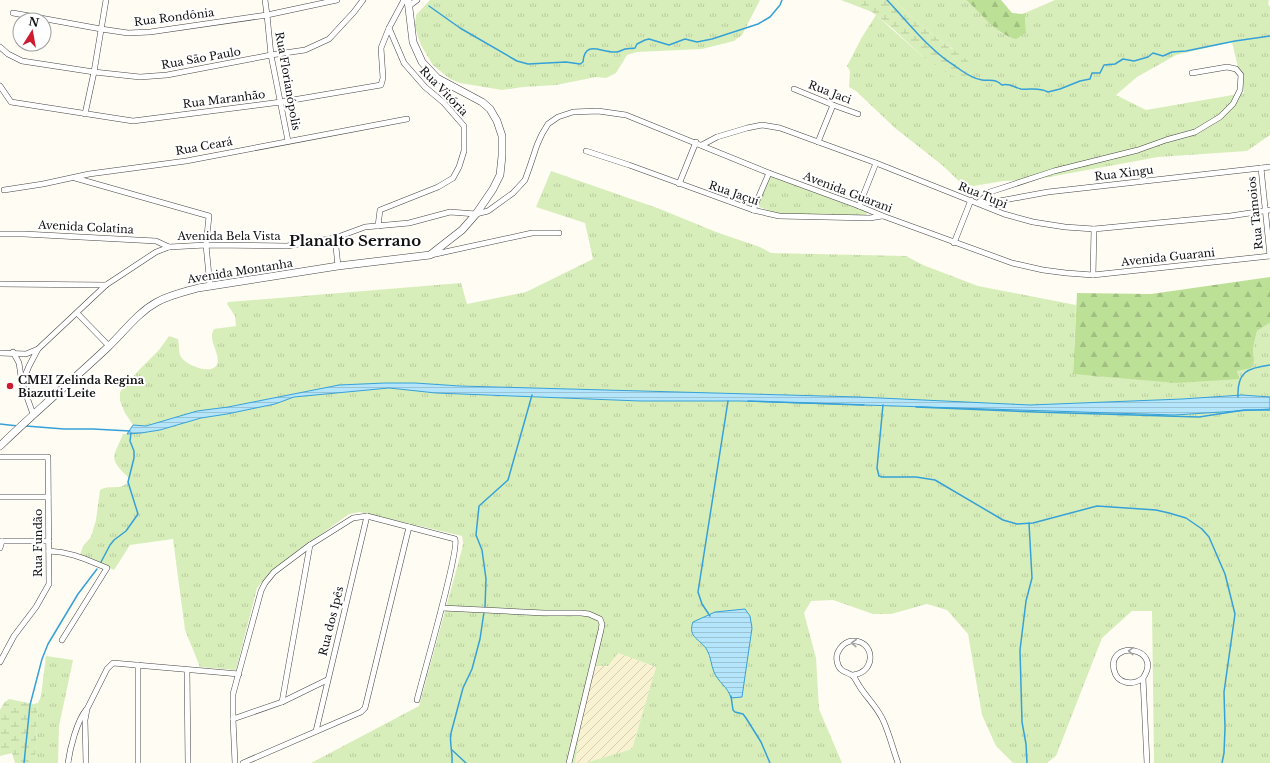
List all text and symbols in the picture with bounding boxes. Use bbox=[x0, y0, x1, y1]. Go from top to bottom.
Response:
street label: Rua Rondônia bbox=[133, 5, 216, 29]
north arrow bbox=[12, 12, 52, 52]
text: N bbox=[27, 14, 41, 30]
street label: Rua Florianópolis bbox=[272, 30, 304, 132]
street label: Rua São Paulo bbox=[160, 44, 242, 72]
street label: Rua Vitória bbox=[417, 63, 472, 119]
street label: Rua Jaci bbox=[807, 77, 854, 107]
street label: Rua Maranhão bbox=[182, 87, 266, 111]
street label: Rua Ceará bbox=[174, 134, 235, 158]
street label: Rua Xingu bbox=[1094, 162, 1155, 184]
street label: Avenida Guarani bbox=[801, 168, 895, 216]
street label: Rua Tamoios bbox=[1244, 176, 1266, 250]
street label: Rua Jaçuí bbox=[707, 178, 761, 208]
street label: Rua Tupi bbox=[956, 179, 1010, 211]
street label: Avenida Colatina bbox=[37, 217, 135, 237]
street label: Avenida Bela Vista bbox=[176, 229, 281, 243]
district label: Planalto Serrano bbox=[289, 231, 421, 250]
street label: Avenida Guarani bbox=[1119, 245, 1216, 269]
street label: Avenida Montanha bbox=[185, 256, 295, 286]
place label: CMEI Zelinda Regina Biazutti Leite bbox=[18, 373, 145, 400]
marker: CMEI Zelinda Regina Biazutti Leite bbox=[5, 381, 15, 391]
street label: Rua Fundão bbox=[31, 509, 45, 577]
street label: Rua dos Ipês bbox=[316, 585, 346, 657]
one-way arrow bbox=[851, 639, 857, 647]
one-way arrow bbox=[1128, 647, 1134, 655]

